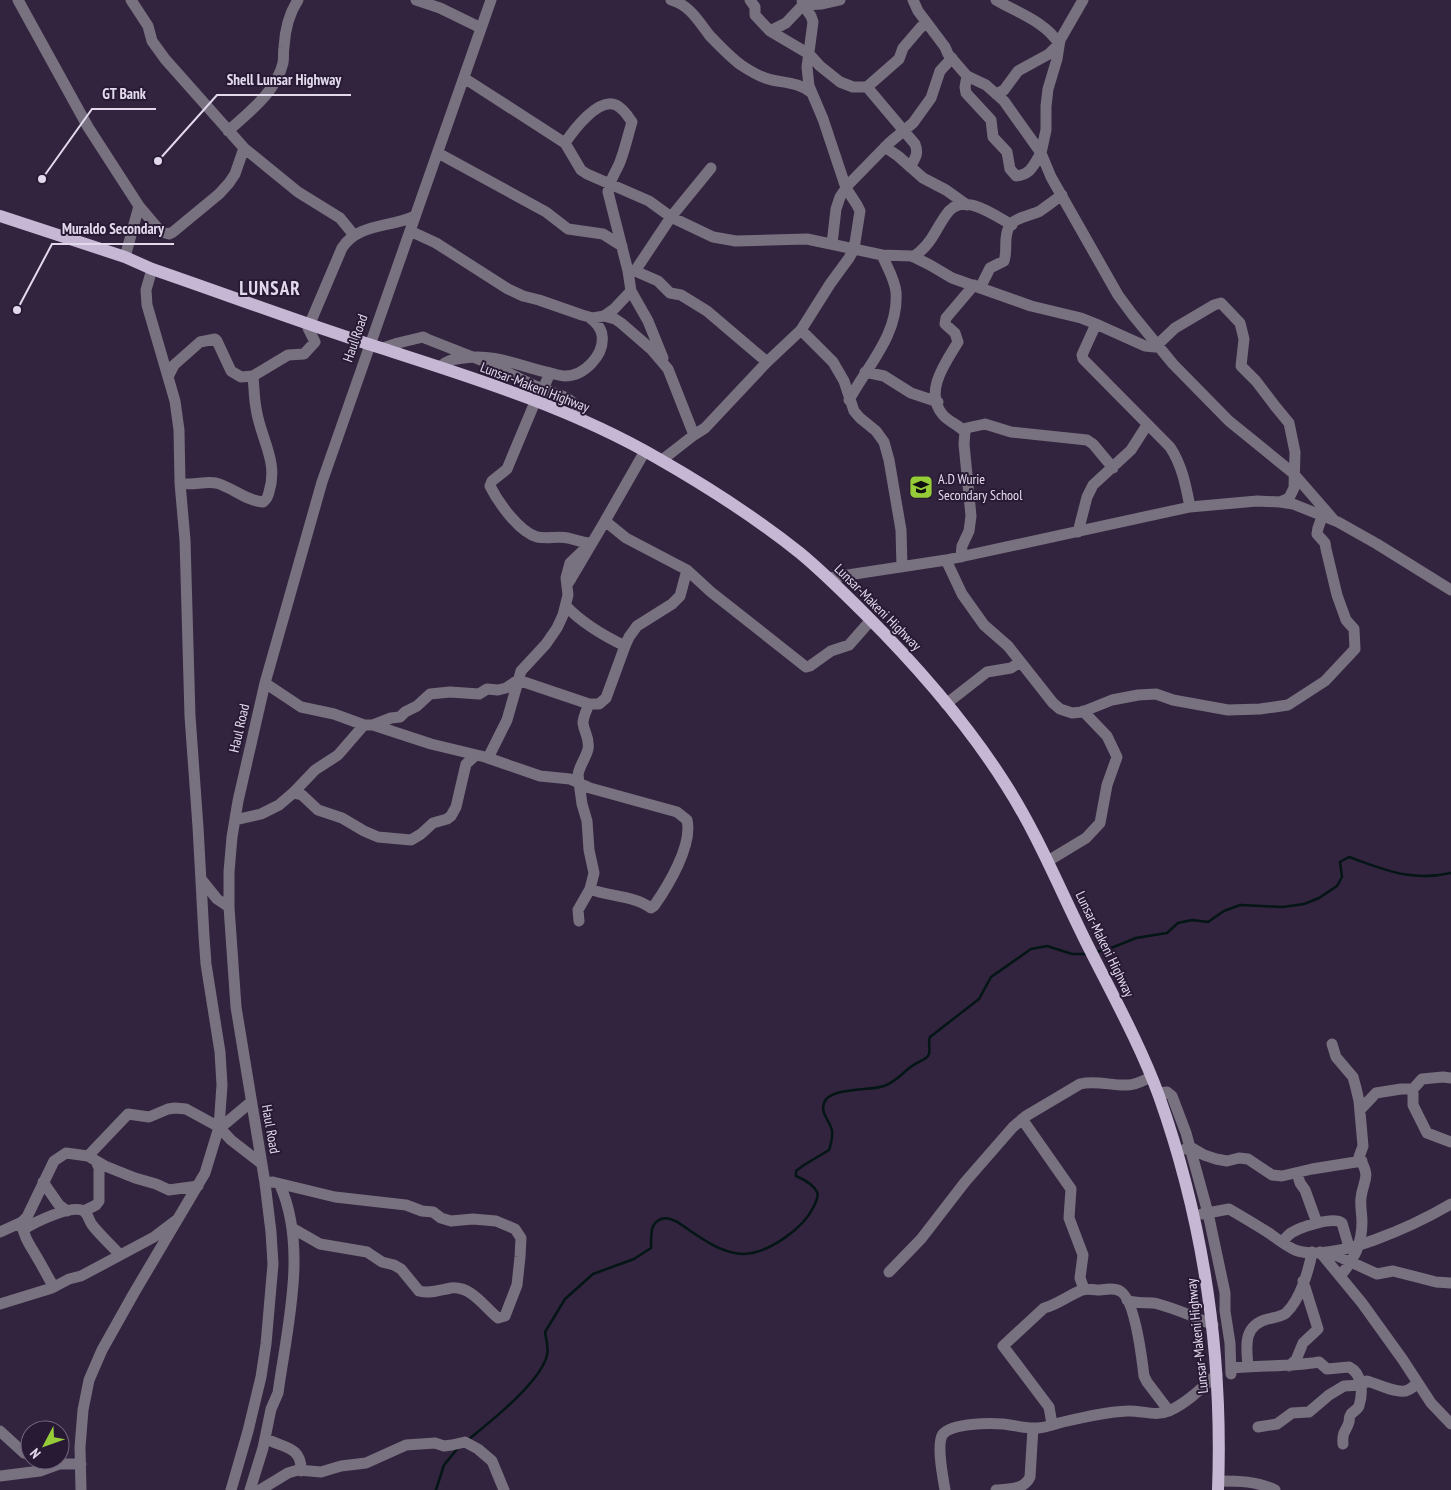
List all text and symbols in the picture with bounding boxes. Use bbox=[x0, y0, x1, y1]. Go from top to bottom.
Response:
callout: Shell Lunsar Highway bbox=[217, 65, 351, 95]
text: Shell Lunsar Highway bbox=[227, 70, 342, 89]
callout: GT Bank bbox=[92, 79, 156, 109]
text: GT Bank bbox=[102, 84, 147, 103]
callout: Muraldo Secondary bbox=[52, 214, 174, 244]
text: Muraldo Secondary bbox=[62, 219, 165, 238]
district label: LUNSAR bbox=[239, 276, 301, 300]
street label: Haul Road bbox=[338, 312, 372, 364]
street label: Lunsar-Makeni Highway bbox=[478, 358, 593, 416]
place label: A.D Wurie Secondary School bbox=[938, 470, 1023, 504]
school or university icon: A.D Wurie Secondary School bbox=[908, 474, 934, 500]
street label: Lunsar-Makeni Highway bbox=[831, 560, 926, 655]
street label: Haul Road bbox=[225, 702, 253, 754]
street label: Lunsar-Makeni Highway bbox=[1072, 888, 1139, 1001]
street label: Haul Road bbox=[258, 1103, 284, 1155]
street label: Lunsar-Makeni Highway bbox=[1182, 1277, 1212, 1394]
north arrow bbox=[20, 1420, 70, 1470]
text: N bbox=[26, 1445, 44, 1462]

